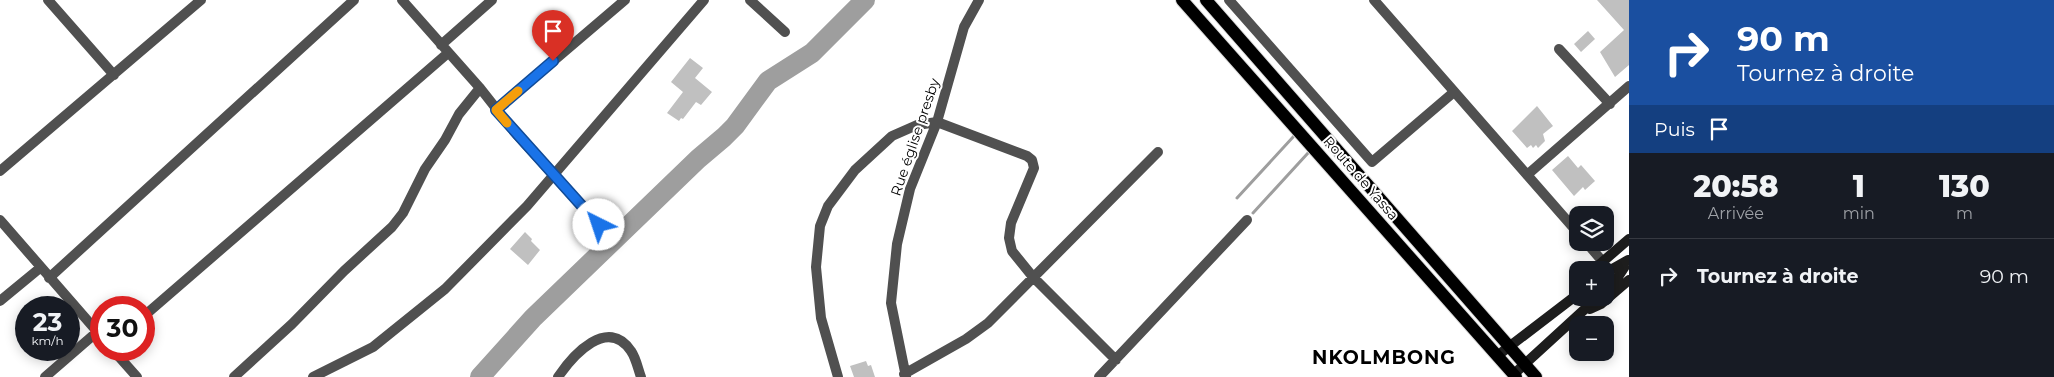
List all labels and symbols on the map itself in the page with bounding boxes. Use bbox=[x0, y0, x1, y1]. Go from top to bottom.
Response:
pin bbox=[532, 10, 574, 61]
street label: Rue église presby bbox=[886, 75, 944, 198]
street label: Route de Yassa bbox=[1320, 132, 1402, 224]
position arrow bbox=[572, 198, 624, 250]
speed limit sign: 30 bbox=[90, 296, 155, 361]
district label: NKOLMBONG bbox=[1312, 346, 1456, 369]

